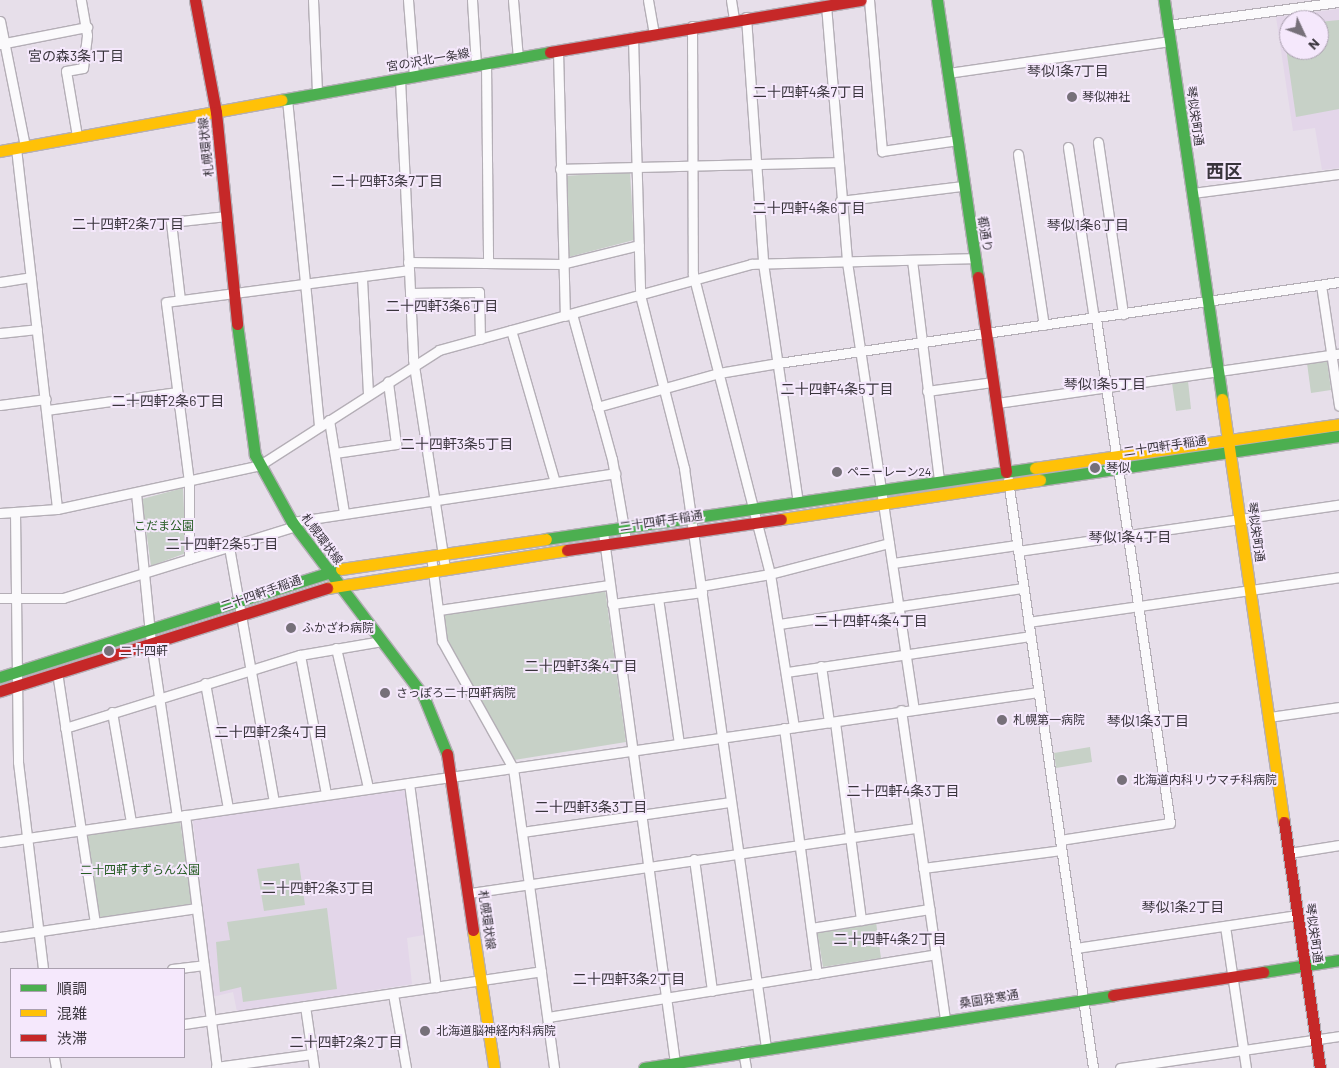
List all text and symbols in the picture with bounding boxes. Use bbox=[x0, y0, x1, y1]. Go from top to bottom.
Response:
north arrow bbox=[1279, 10, 1329, 60]
text: N bbox=[1305, 36, 1324, 54]
street label: 宮の沢北一条線 bbox=[385, 46, 471, 74]
district label: 宮の森3条1丁目 bbox=[28, 48, 124, 64]
district label: 琴似1条7丁目 bbox=[1027, 63, 1109, 79]
district label: 二十四軒4条7丁目 bbox=[753, 84, 865, 100]
street label: 琴似栄町通 bbox=[1184, 85, 1206, 147]
place label: 琴似神社 bbox=[1082, 90, 1130, 104]
marker: 琴似神社 bbox=[1066, 91, 1078, 103]
street label: 札幌環状線 bbox=[196, 116, 216, 178]
district label: 西区 bbox=[1206, 160, 1242, 182]
district label: 二十四軒3条7丁目 bbox=[331, 173, 443, 189]
district label: 二十四軒4条6丁目 bbox=[753, 200, 865, 216]
street label: 都通り bbox=[975, 215, 995, 253]
district label: 二十四軒2条7丁目 bbox=[72, 216, 184, 232]
district label: 琴似1条6丁目 bbox=[1047, 217, 1129, 233]
district label: 二十四軒3条6丁目 bbox=[386, 298, 498, 314]
district label: 琴似1条5丁目 bbox=[1064, 376, 1146, 392]
district label: 二十四軒4条5丁目 bbox=[781, 381, 893, 397]
district label: 二十四軒2条6丁目 bbox=[112, 393, 224, 409]
street label: 二十四軒手稲通 bbox=[1122, 433, 1208, 459]
district label: 二十四軒3条5丁目 bbox=[401, 436, 513, 452]
marker: 琴似 bbox=[1088, 461, 1102, 475]
place label: 琴似 bbox=[1106, 461, 1130, 475]
place label: ペニーレーン24 bbox=[847, 465, 932, 479]
marker: ペニーレーン24 bbox=[831, 466, 843, 478]
street label: 琴似栄町通 bbox=[1245, 501, 1267, 563]
street label: 二十四軒手稲通 bbox=[618, 508, 704, 534]
street label: 札幌環状線 bbox=[298, 511, 346, 567]
park label: こだま公園 bbox=[134, 519, 194, 533]
district label: 琴似1条4丁目 bbox=[1089, 529, 1171, 545]
district label: 二十四軒2条5丁目 bbox=[166, 536, 278, 552]
street label: 二十四軒手稲通 bbox=[219, 573, 303, 613]
district label: 二十四軒4条4丁目 bbox=[814, 613, 928, 629]
marker: ふかざわ病院 bbox=[284, 621, 298, 635]
place label: ふかざわ病院 bbox=[302, 621, 374, 635]
marker: 二十四軒 bbox=[102, 644, 116, 658]
place label: 二十四軒 bbox=[120, 644, 168, 658]
district label: 二十四軒3条4丁目 bbox=[525, 658, 637, 674]
marker: さっぽろ二十四軒病院 bbox=[378, 686, 392, 700]
place label: さっぽろ二十四軒病院 bbox=[396, 686, 516, 700]
marker: 札幌第一病院 bbox=[995, 713, 1009, 727]
place label: 札幌第一病院 bbox=[1013, 713, 1085, 727]
district label: 琴似1条3丁目 bbox=[1107, 713, 1189, 729]
district label: 二十四軒2条4丁目 bbox=[214, 724, 328, 740]
marker: 北海道内科リウマチ科病院 bbox=[1115, 773, 1129, 787]
place label: 北海道内科リウマチ科病院 bbox=[1133, 773, 1277, 787]
district label: 二十四軒4条3丁目 bbox=[847, 783, 959, 799]
district label: 二十四軒3条3丁目 bbox=[535, 799, 647, 815]
park label: 二十四軒すずらん公園 bbox=[80, 863, 200, 877]
district label: 二十四軒2条3丁目 bbox=[262, 880, 374, 896]
street label: 札幌環状線 bbox=[476, 889, 498, 951]
district label: 琴似1条2丁目 bbox=[1142, 899, 1224, 915]
street label: 琴似栄町通 bbox=[1303, 902, 1325, 964]
district label: 二十四軒4条2丁目 bbox=[833, 931, 947, 947]
legend bbox=[10, 968, 185, 1058]
district label: 二十四軒3条2丁目 bbox=[573, 971, 685, 987]
text: 順調 bbox=[57, 979, 87, 997]
street label: 桑園発寒通 bbox=[958, 987, 1020, 1011]
text: 混雑 bbox=[57, 1004, 87, 1022]
marker: 北海道脳神経内科病院 bbox=[418, 1024, 432, 1038]
place label: 北海道脳神経内科病院 bbox=[436, 1024, 556, 1038]
text: 渋滞 bbox=[57, 1029, 87, 1047]
district label: 二十四軒2条2丁目 bbox=[289, 1034, 403, 1050]

